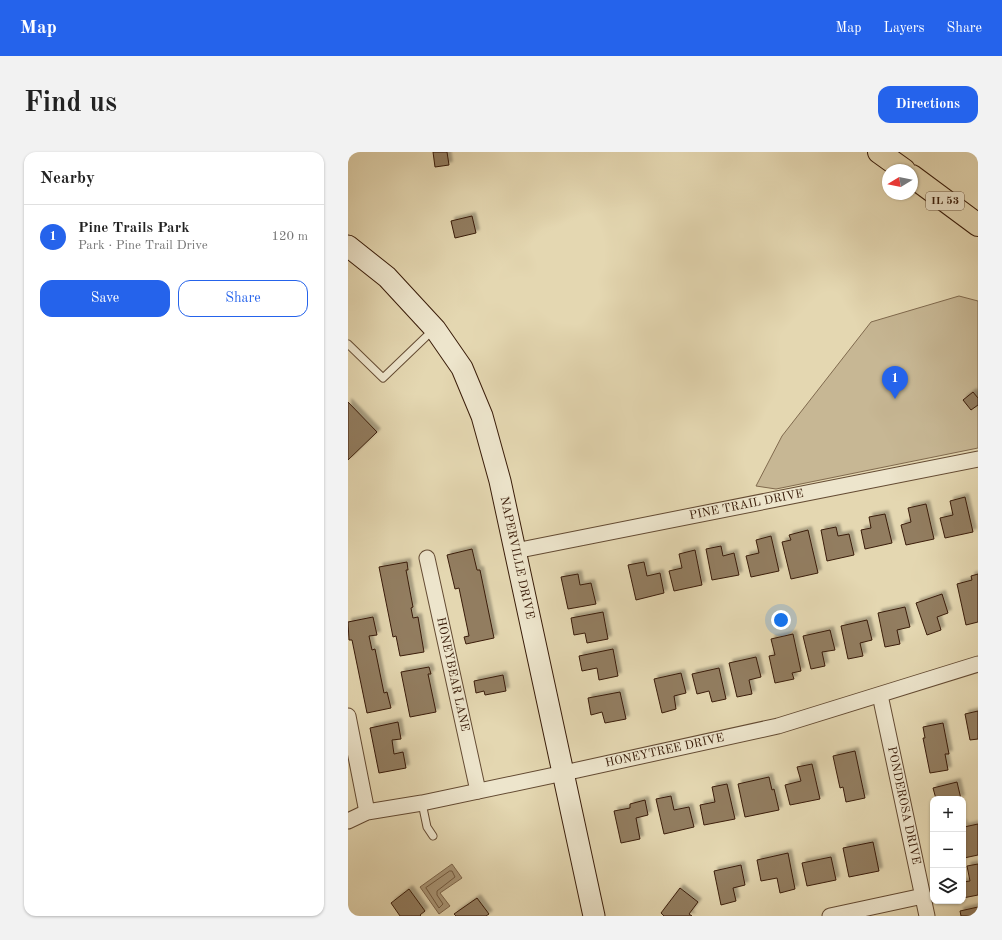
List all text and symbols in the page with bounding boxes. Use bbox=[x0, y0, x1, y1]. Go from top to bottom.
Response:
text: Map bbox=[20, 19, 57, 38]
text: Map bbox=[836, 21, 862, 35]
text: Layers bbox=[884, 21, 925, 35]
text: Share bbox=[947, 21, 982, 35]
button: Directions bbox=[878, 86, 978, 123]
text: Find us bbox=[24, 90, 117, 118]
north arrow bbox=[882, 164, 918, 200]
text: Nearby bbox=[40, 170, 95, 187]
road number: IL 53 bbox=[926, 192, 964, 210]
text: Pine Trails Park bbox=[78, 221, 190, 236]
text: 1 bbox=[49, 230, 57, 243]
text: 120 m bbox=[271, 230, 308, 243]
text: Park · Pine Trail Drive bbox=[78, 239, 208, 252]
button: Save bbox=[40, 280, 170, 317]
button: Share bbox=[178, 280, 308, 317]
pin: 1 bbox=[882, 366, 908, 399]
street label: PINE TRAIL DRIVE bbox=[688, 488, 805, 522]
street label: NAPERVILLE DRIVE bbox=[498, 495, 536, 620]
your location bbox=[771, 610, 791, 630]
street label: HONEYBEAR LANE bbox=[434, 616, 471, 732]
street label: HONEYTREE DRIVE bbox=[604, 732, 725, 770]
street label: PONDEROSA DRIVE bbox=[885, 745, 922, 866]
map controls bbox=[930, 796, 966, 904]
button: + bbox=[930, 796, 966, 832]
button: − bbox=[930, 832, 966, 868]
button: layers bbox=[930, 868, 966, 904]

